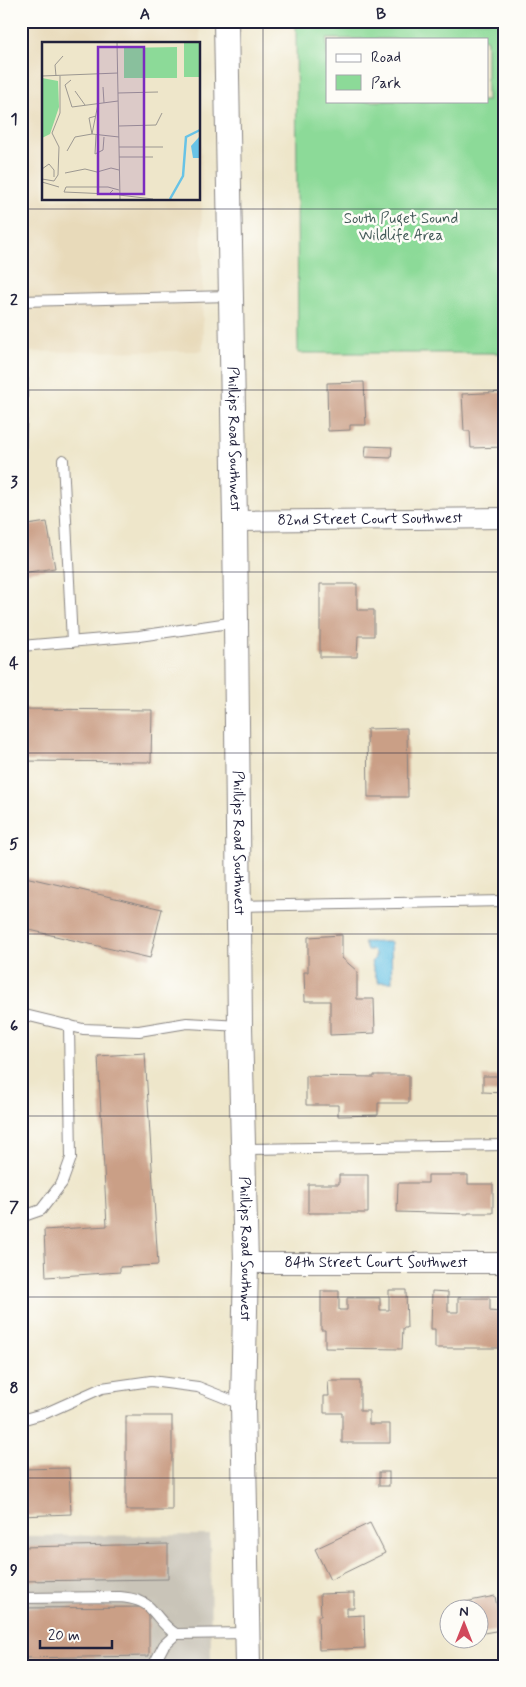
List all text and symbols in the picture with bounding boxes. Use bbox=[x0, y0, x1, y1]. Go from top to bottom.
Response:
text: A bbox=[140, 4, 150, 25]
text: B bbox=[376, 4, 386, 25]
legend bbox=[326, 38, 488, 102]
inset map bbox=[42, 42, 200, 200]
text: Road bbox=[371, 48, 401, 68]
text: Park bbox=[371, 74, 401, 94]
text: 1 bbox=[10, 109, 18, 130]
park label: South Puget Sound Wildlife Area bbox=[344, 209, 458, 246]
text: 2 bbox=[10, 290, 18, 311]
street label: Phillips Road Southwest bbox=[222, 366, 245, 512]
text: 3 bbox=[10, 472, 18, 493]
street label: 82nd Street Court Southwest bbox=[277, 508, 463, 531]
text: 4 bbox=[9, 653, 19, 674]
street label: Phillips Road Southwest bbox=[227, 770, 249, 916]
text: 5 bbox=[9, 834, 19, 855]
text: 6 bbox=[10, 1016, 18, 1037]
street label: Phillips Road Southwest bbox=[234, 1176, 256, 1322]
text: 7 bbox=[9, 1197, 19, 1218]
street label: 84th Street Court Southwest bbox=[284, 1253, 468, 1273]
text: 8 bbox=[9, 1378, 19, 1399]
text: 9 bbox=[10, 1560, 18, 1581]
north arrow bbox=[438, 1600, 488, 1650]
text: N bbox=[459, 1603, 469, 1621]
scale bar bbox=[40, 1617, 112, 1649]
text: 20 m bbox=[48, 1626, 80, 1646]

